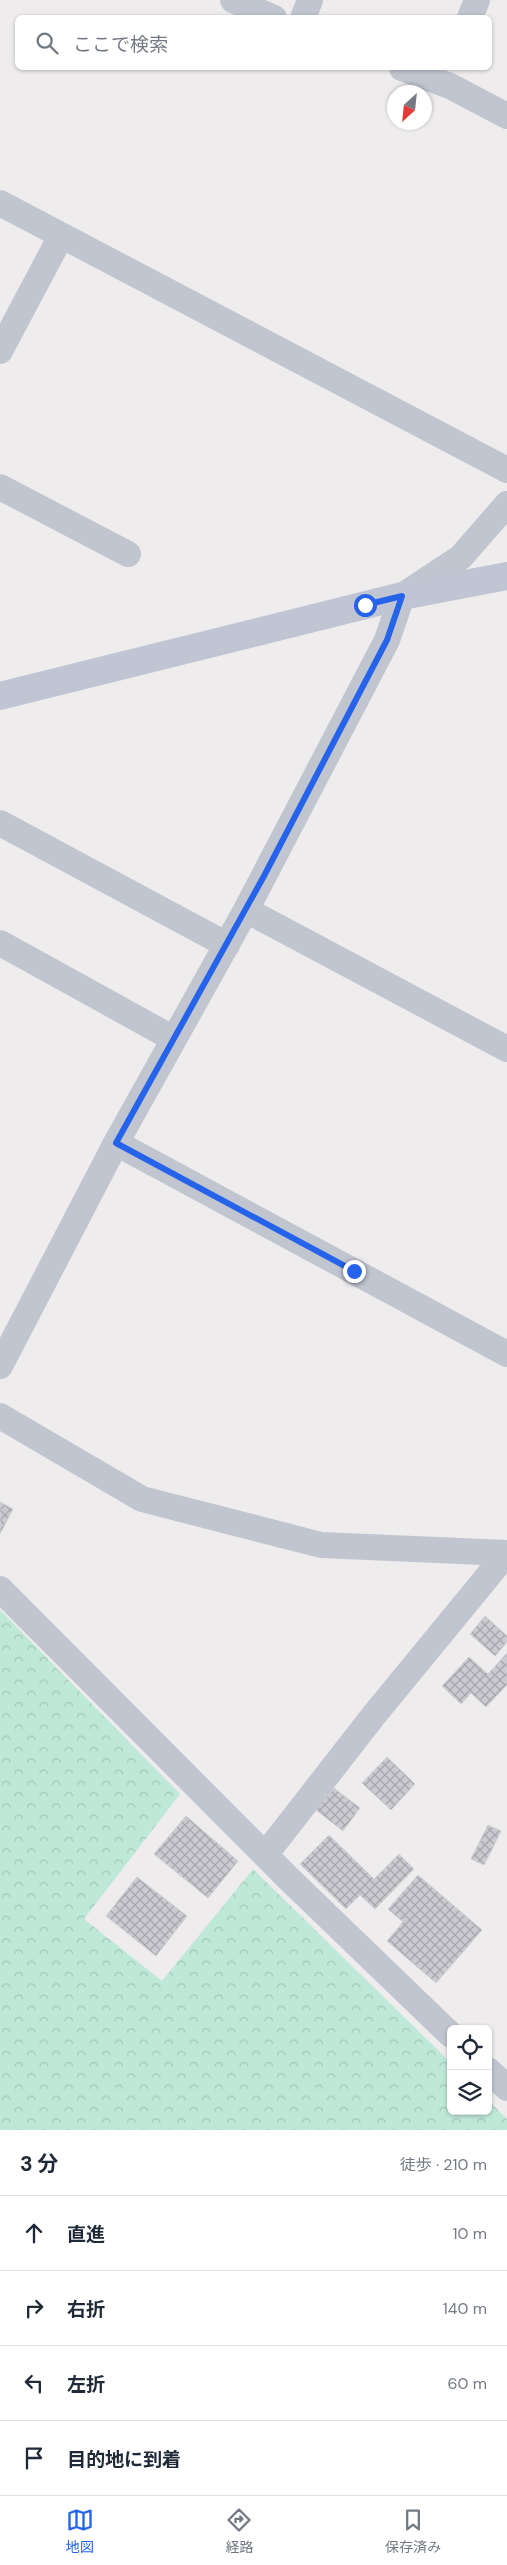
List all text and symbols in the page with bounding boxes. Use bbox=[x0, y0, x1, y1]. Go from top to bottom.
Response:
search box bbox=[15, 15, 492, 70]
icon: search bbox=[33, 29, 61, 57]
text: ここで検索 bbox=[73, 32, 168, 57]
north arrow bbox=[387, 85, 432, 130]
route start bbox=[354, 594, 377, 617]
route end bbox=[343, 1260, 366, 1283]
map controls bbox=[447, 2025, 492, 2115]
button: locate bbox=[447, 2025, 492, 2070]
button: layers bbox=[447, 2070, 492, 2115]
text: 3 分 bbox=[20, 2150, 59, 2178]
text: 徒歩 · 210 m bbox=[400, 2154, 487, 2175]
icon: ahead bbox=[20, 2219, 48, 2247]
text: 直進 bbox=[67, 2222, 105, 2247]
text: 10 m bbox=[453, 2223, 487, 2244]
icon: right bbox=[20, 2294, 48, 2322]
text: 右折 bbox=[67, 2297, 105, 2322]
text: 140 m bbox=[443, 2298, 487, 2319]
icon: left bbox=[20, 2369, 48, 2397]
text: 左折 bbox=[67, 2372, 105, 2397]
text: 60 m bbox=[447, 2373, 487, 2394]
icon: arrive bbox=[20, 2444, 48, 2472]
text: 目的地に到着 bbox=[67, 2447, 181, 2472]
tab: 地図 bbox=[66, 2506, 94, 2556]
tab: 経路 bbox=[225, 2506, 253, 2556]
tab: 保存済み bbox=[385, 2506, 441, 2556]

